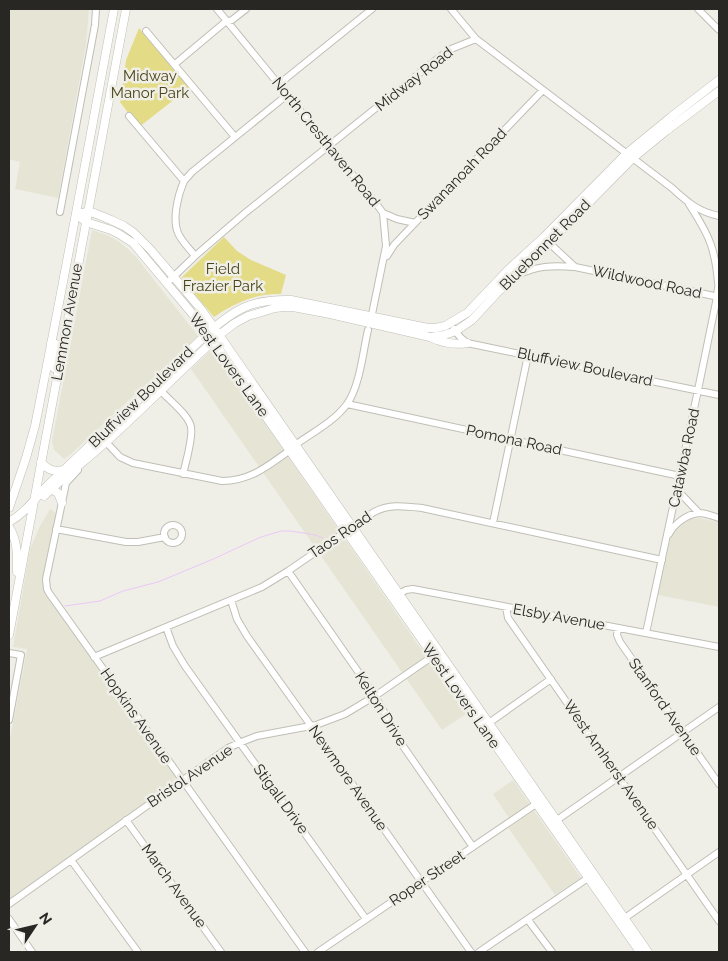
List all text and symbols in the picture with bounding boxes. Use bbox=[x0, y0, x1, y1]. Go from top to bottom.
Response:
street label: Midway Road bbox=[372, 43, 456, 115]
park label: Midway Manor Park bbox=[111, 67, 189, 102]
street label: North Cresthaven Road bbox=[268, 74, 384, 210]
street label: Swananoah Road bbox=[414, 124, 510, 224]
street label: Bluebonnet Road bbox=[496, 196, 594, 294]
park label: Field Frazier Park bbox=[183, 260, 263, 295]
street label: Lemmon Avenue bbox=[48, 262, 86, 382]
street label: Wildwood Road bbox=[591, 262, 703, 302]
street label: West Lovers Lane bbox=[185, 309, 273, 421]
street label: Bluffview Boulevard bbox=[85, 343, 197, 451]
street label: Bluffview Boulevard bbox=[516, 344, 654, 390]
street label: Catawba Road bbox=[665, 407, 703, 509]
street label: Pomona Road bbox=[464, 421, 564, 459]
street label: Taos Road bbox=[305, 507, 375, 563]
street label: Elsby Avenue bbox=[512, 600, 607, 634]
street label: West Lovers Lane bbox=[418, 640, 504, 752]
street label: Stanford Avenue bbox=[625, 655, 705, 759]
street label: Hopkins Avenue bbox=[96, 665, 176, 767]
street label: Kelton Drive bbox=[351, 669, 411, 750]
street label: West Amherst Avenue bbox=[559, 697, 663, 833]
street label: Newmore Avenue bbox=[305, 722, 391, 834]
street label: Bristol Avenue bbox=[144, 741, 236, 811]
street label: Stigall Drive bbox=[250, 761, 313, 838]
street label: March Avenue bbox=[138, 841, 211, 932]
street label: Roper Street bbox=[386, 846, 468, 910]
north arrow bbox=[10, 901, 60, 951]
text: N bbox=[36, 910, 55, 928]

